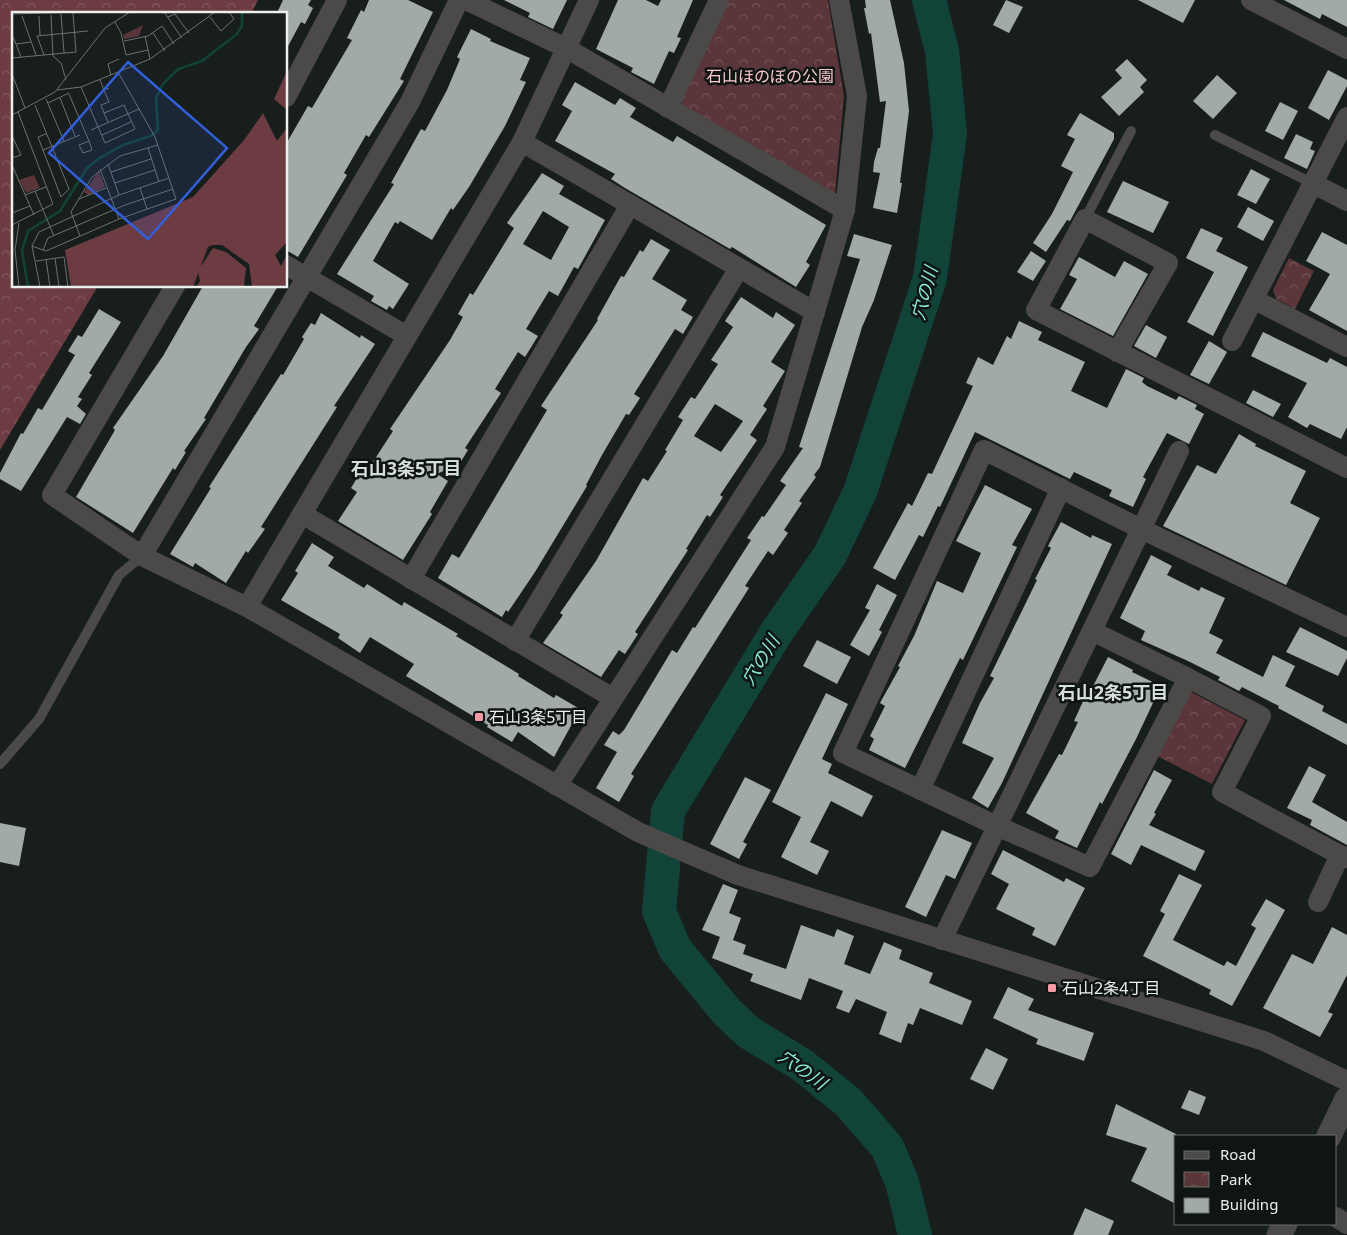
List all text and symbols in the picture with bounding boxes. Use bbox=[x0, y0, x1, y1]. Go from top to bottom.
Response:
inset map bbox=[12, 12, 288, 288]
park label: 石山ほのぼの公園 bbox=[706, 65, 834, 87]
water label: 穴の川 bbox=[905, 262, 943, 322]
district label: 石山3条5丁目 bbox=[351, 456, 461, 480]
water label: 穴の川 bbox=[736, 629, 785, 689]
district label: 石山2条5丁目 bbox=[1058, 680, 1168, 704]
place label: 石山3条5丁目 bbox=[489, 706, 587, 728]
marker: 石山3条5丁目 bbox=[473, 711, 485, 723]
place label: 石山2条4丁目 bbox=[1062, 977, 1160, 999]
marker: 石山2条4丁目 bbox=[1046, 982, 1058, 994]
water label: 穴の川 bbox=[774, 1044, 834, 1095]
legend bbox=[1174, 1135, 1337, 1225]
text: Road bbox=[1220, 1144, 1256, 1164]
text: Park bbox=[1220, 1169, 1252, 1189]
text: Building bbox=[1220, 1194, 1278, 1214]

